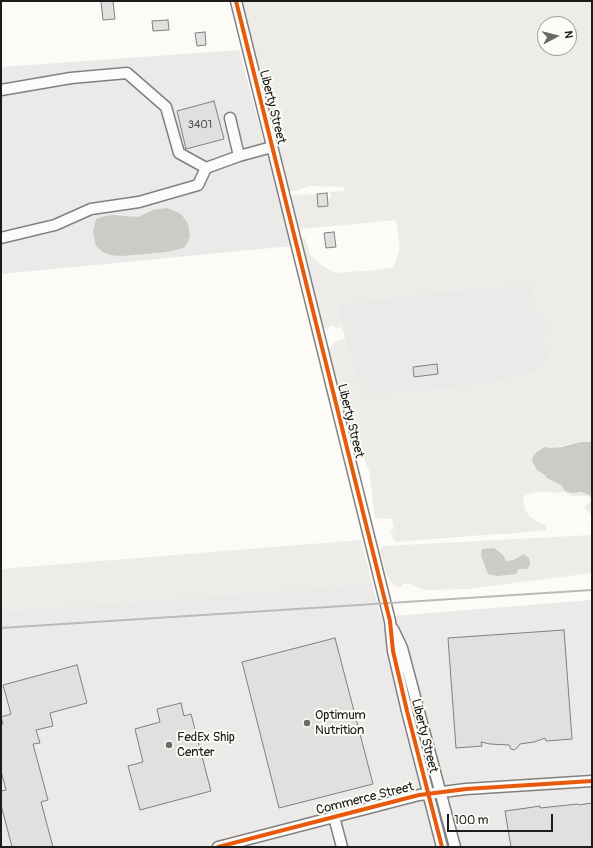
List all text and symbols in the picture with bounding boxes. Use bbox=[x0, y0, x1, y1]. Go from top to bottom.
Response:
north arrow bbox=[537, 16, 577, 56]
text: N bbox=[562, 30, 575, 39]
street label: Liberty Street bbox=[255, 68, 289, 146]
house number: 3401 bbox=[188, 118, 212, 132]
street label: Liberty Street bbox=[333, 382, 367, 460]
street label: Liberty Street bbox=[407, 697, 441, 775]
place label: Optimum Nutrition bbox=[315, 708, 366, 739]
marker: Optimum Nutrition bbox=[302, 718, 312, 728]
place label: FedEx Ship Center bbox=[177, 730, 235, 761]
marker: FedEx Ship Center bbox=[164, 740, 174, 750]
street label: Commerce Street bbox=[315, 779, 415, 819]
scale bar bbox=[449, 806, 555, 832]
text: 100 m bbox=[454, 813, 488, 828]

